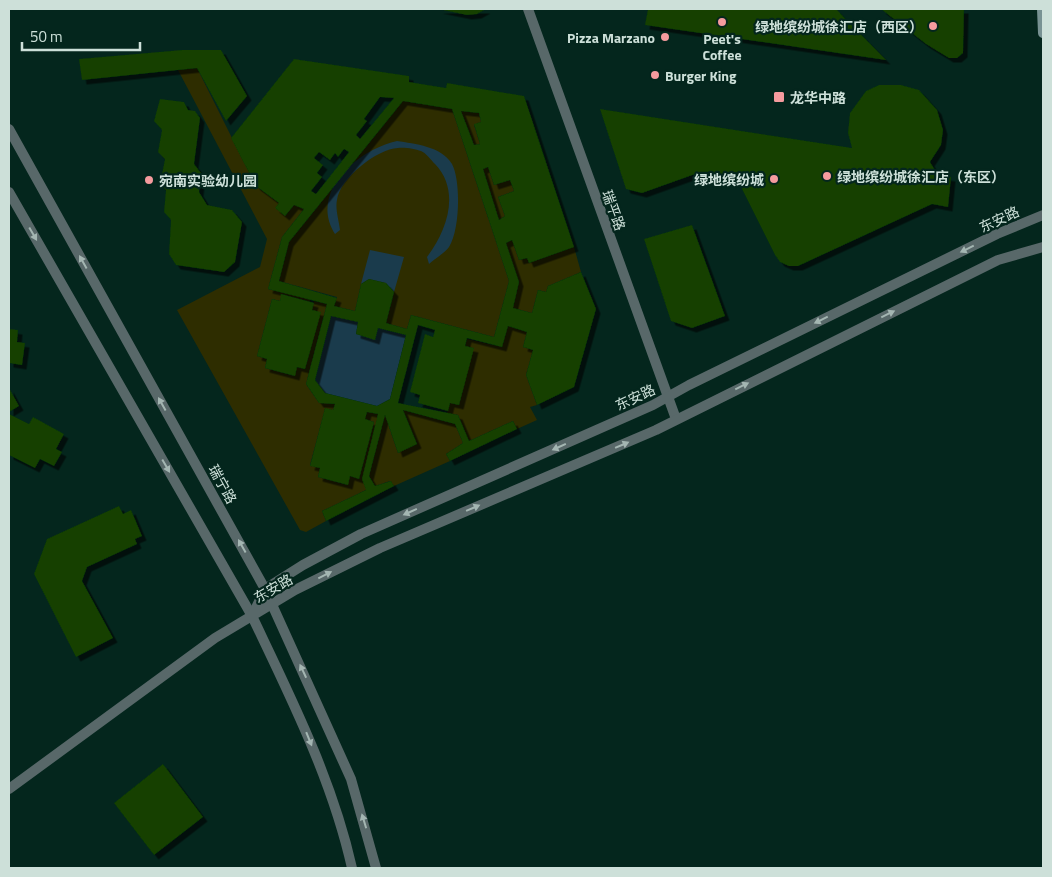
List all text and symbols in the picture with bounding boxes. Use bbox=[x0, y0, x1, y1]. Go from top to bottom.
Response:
marker: Peet's Coffee bbox=[716, 16, 728, 28]
place label: 绿地缤纷城徐汇店（西区） bbox=[755, 16, 923, 37]
scale bar bbox=[22, 20, 140, 52]
marker: 绿地缤纷城徐汇店（西区） bbox=[927, 20, 939, 32]
text: 50 m bbox=[30, 25, 63, 48]
place label: Pizza Marzano bbox=[567, 27, 655, 48]
place label: Peet's Coffee bbox=[702, 28, 742, 65]
marker: Pizza Marzano bbox=[659, 31, 671, 43]
place label: Burger King bbox=[665, 65, 737, 86]
marker: Burger King bbox=[649, 69, 661, 81]
place label: 龙华中路 bbox=[790, 87, 846, 108]
marker: 龙华中路 bbox=[772, 90, 786, 104]
place label: 绿地缤纷城徐汇店（东区） bbox=[837, 166, 1005, 187]
place label: 绿地缤纷城 bbox=[694, 169, 764, 190]
place label: 宛南实验幼儿园 bbox=[159, 170, 257, 191]
marker: 绿地缤纷城徐汇店（东区） bbox=[821, 170, 833, 182]
marker: 绿地缤纷城 bbox=[768, 173, 780, 185]
marker: 宛南实验幼儿园 bbox=[143, 174, 155, 186]
street label: 瑞平路 bbox=[597, 187, 631, 233]
street label: 东安路 bbox=[976, 201, 1022, 237]
one-way arrow bbox=[29, 227, 37, 241]
one-way arrow bbox=[960, 245, 974, 253]
one-way arrow bbox=[79, 255, 87, 270]
one-way arrow bbox=[881, 310, 895, 318]
one-way arrow bbox=[814, 317, 828, 325]
street label: 东安路 bbox=[612, 379, 658, 415]
one-way arrow bbox=[735, 382, 750, 390]
one-way arrow bbox=[158, 398, 167, 411]
one-way arrow bbox=[615, 440, 629, 448]
one-way arrow bbox=[552, 443, 566, 451]
one-way arrow bbox=[162, 459, 170, 474]
street label: 瑞宁路 bbox=[204, 461, 242, 507]
one-way arrow bbox=[466, 504, 480, 512]
one-way arrow bbox=[403, 509, 417, 517]
one-way arrow bbox=[237, 540, 246, 553]
street label: 东安路 bbox=[250, 568, 296, 608]
one-way arrow bbox=[318, 571, 332, 579]
one-way arrow bbox=[298, 664, 306, 678]
one-way arrow bbox=[306, 732, 314, 746]
one-way arrow bbox=[359, 813, 367, 828]

